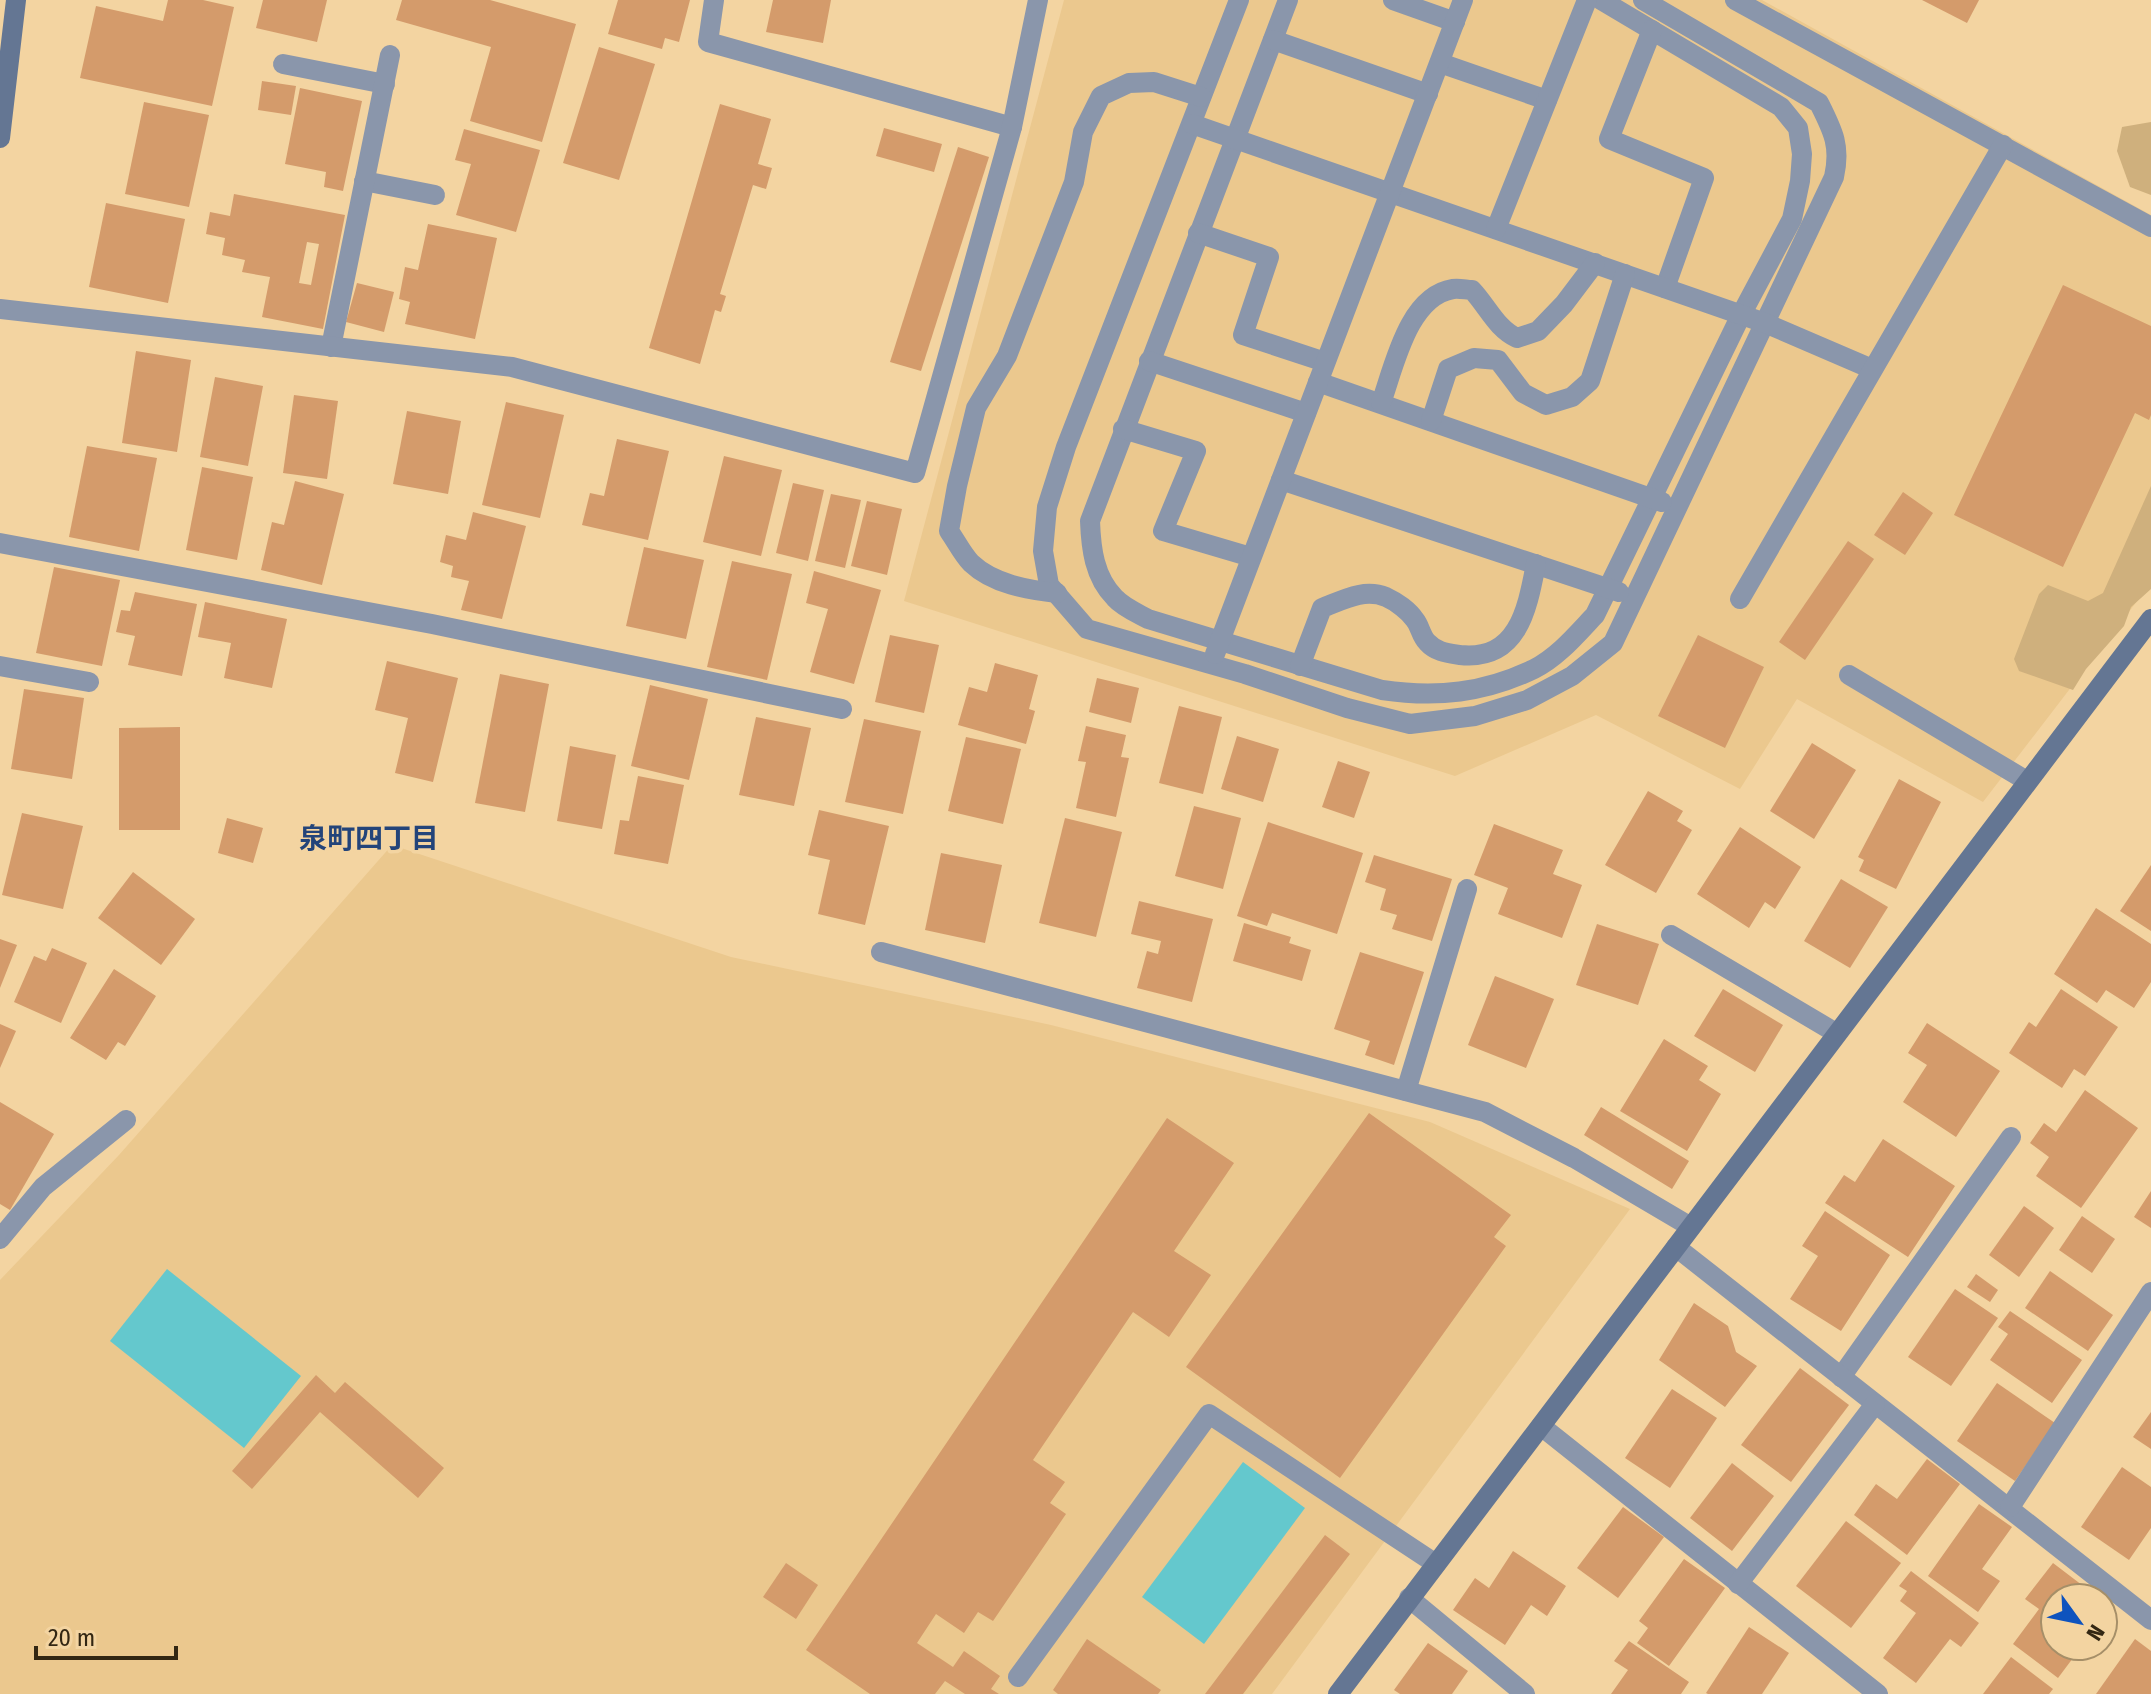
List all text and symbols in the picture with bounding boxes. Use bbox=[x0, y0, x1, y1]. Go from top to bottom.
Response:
district label: 泉町四丁目 bbox=[299, 822, 439, 855]
north arrow bbox=[2039, 1582, 2119, 1662]
scale bar bbox=[36, 1610, 176, 1660]
text: N bbox=[2080, 1620, 2110, 1646]
text: 20 m bbox=[48, 1624, 95, 1652]

